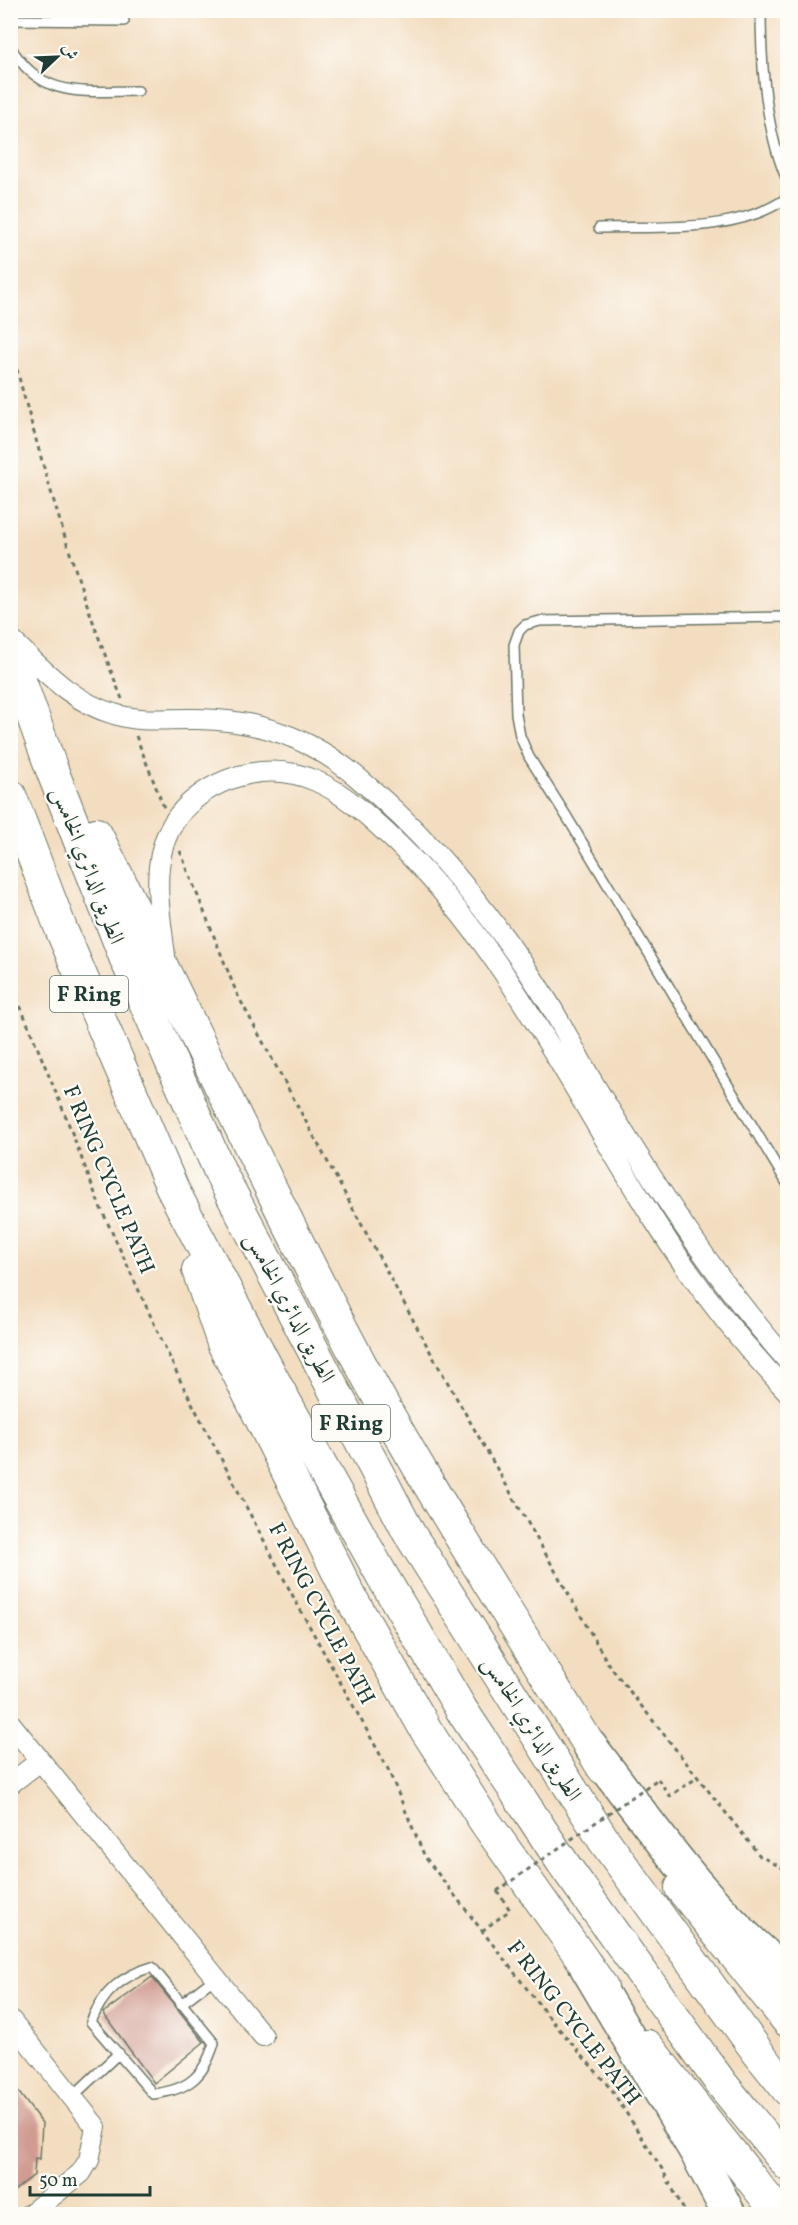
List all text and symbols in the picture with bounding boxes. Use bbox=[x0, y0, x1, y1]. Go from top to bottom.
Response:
north arrow bbox=[27, 27, 87, 87]
text: ش bbox=[56, 40, 82, 64]
street label: الطريق الدائري الخامس bbox=[42, 783, 131, 949]
road number: F Ring bbox=[50, 976, 128, 1012]
street label: F RING CYCLE PATH bbox=[54, 1081, 161, 1279]
street label: الطريق الدائري الخامس bbox=[236, 1227, 342, 1389]
road number: F Ring bbox=[312, 1405, 390, 1441]
street label: F RING CYCLE PATH bbox=[260, 1518, 382, 1711]
street label: الطريق الدائري الخامس bbox=[474, 1651, 588, 1808]
street label: F RING CYCLE PATH bbox=[499, 1934, 647, 2113]
scale bar bbox=[30, 2159, 150, 2197]
text: 50 m bbox=[39, 2169, 78, 2194]

